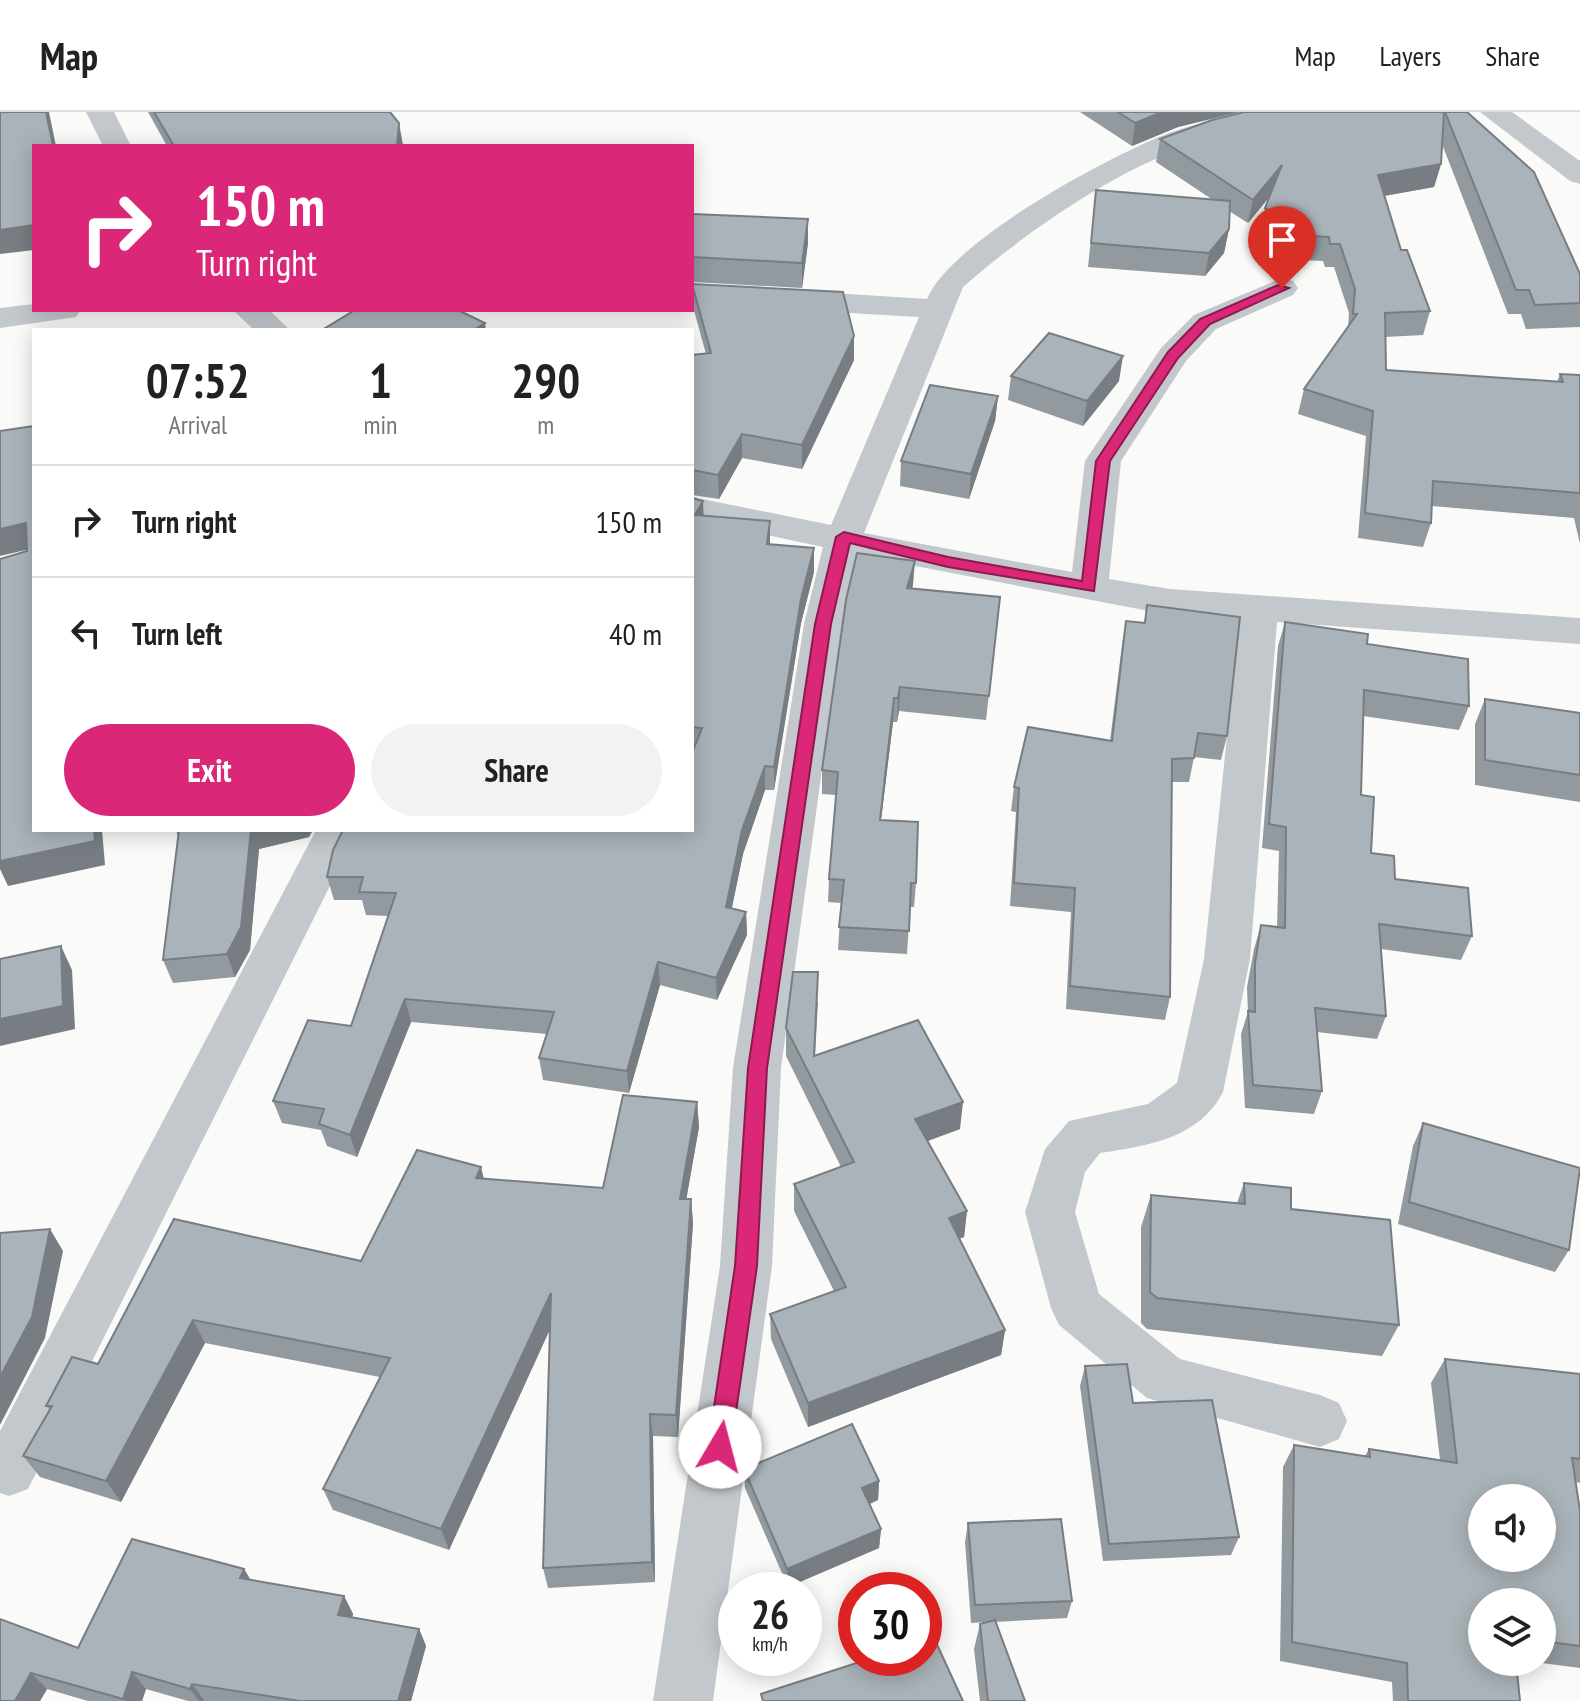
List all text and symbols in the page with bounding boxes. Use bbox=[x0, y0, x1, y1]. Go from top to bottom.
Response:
text: Map bbox=[40, 31, 98, 80]
text: Map bbox=[1294, 37, 1336, 74]
text: Layers bbox=[1380, 37, 1441, 74]
text: Share bbox=[1485, 37, 1540, 74]
text: 150 m bbox=[196, 169, 325, 241]
icon: right bbox=[64, 176, 168, 280]
pin bbox=[1248, 206, 1316, 288]
icon: arrive bbox=[1260, 218, 1304, 262]
text: Turn right bbox=[196, 239, 317, 286]
text: 07:52 bbox=[146, 349, 250, 411]
text: 1 bbox=[369, 349, 392, 411]
text: 290 bbox=[511, 349, 580, 411]
text: Arrival bbox=[168, 408, 227, 441]
text: min bbox=[363, 408, 397, 441]
text: m bbox=[537, 408, 554, 441]
icon: right bbox=[64, 499, 108, 543]
text: Turn right bbox=[132, 502, 236, 541]
text: 150 m bbox=[596, 502, 662, 541]
icon: left bbox=[64, 611, 108, 655]
text: Turn left bbox=[132, 614, 222, 653]
text: 40 m bbox=[609, 614, 662, 653]
button: Exit bbox=[64, 724, 355, 816]
button: Share bbox=[371, 724, 662, 816]
position arrow bbox=[678, 1405, 762, 1489]
map controls bbox=[1468, 1484, 1556, 1676]
button: sound bbox=[1468, 1484, 1556, 1572]
speed limit sign: 30 bbox=[838, 1572, 942, 1676]
text: 26 bbox=[751, 1588, 789, 1640]
button: layers bbox=[1468, 1588, 1556, 1676]
text: km/h bbox=[752, 1631, 788, 1657]

